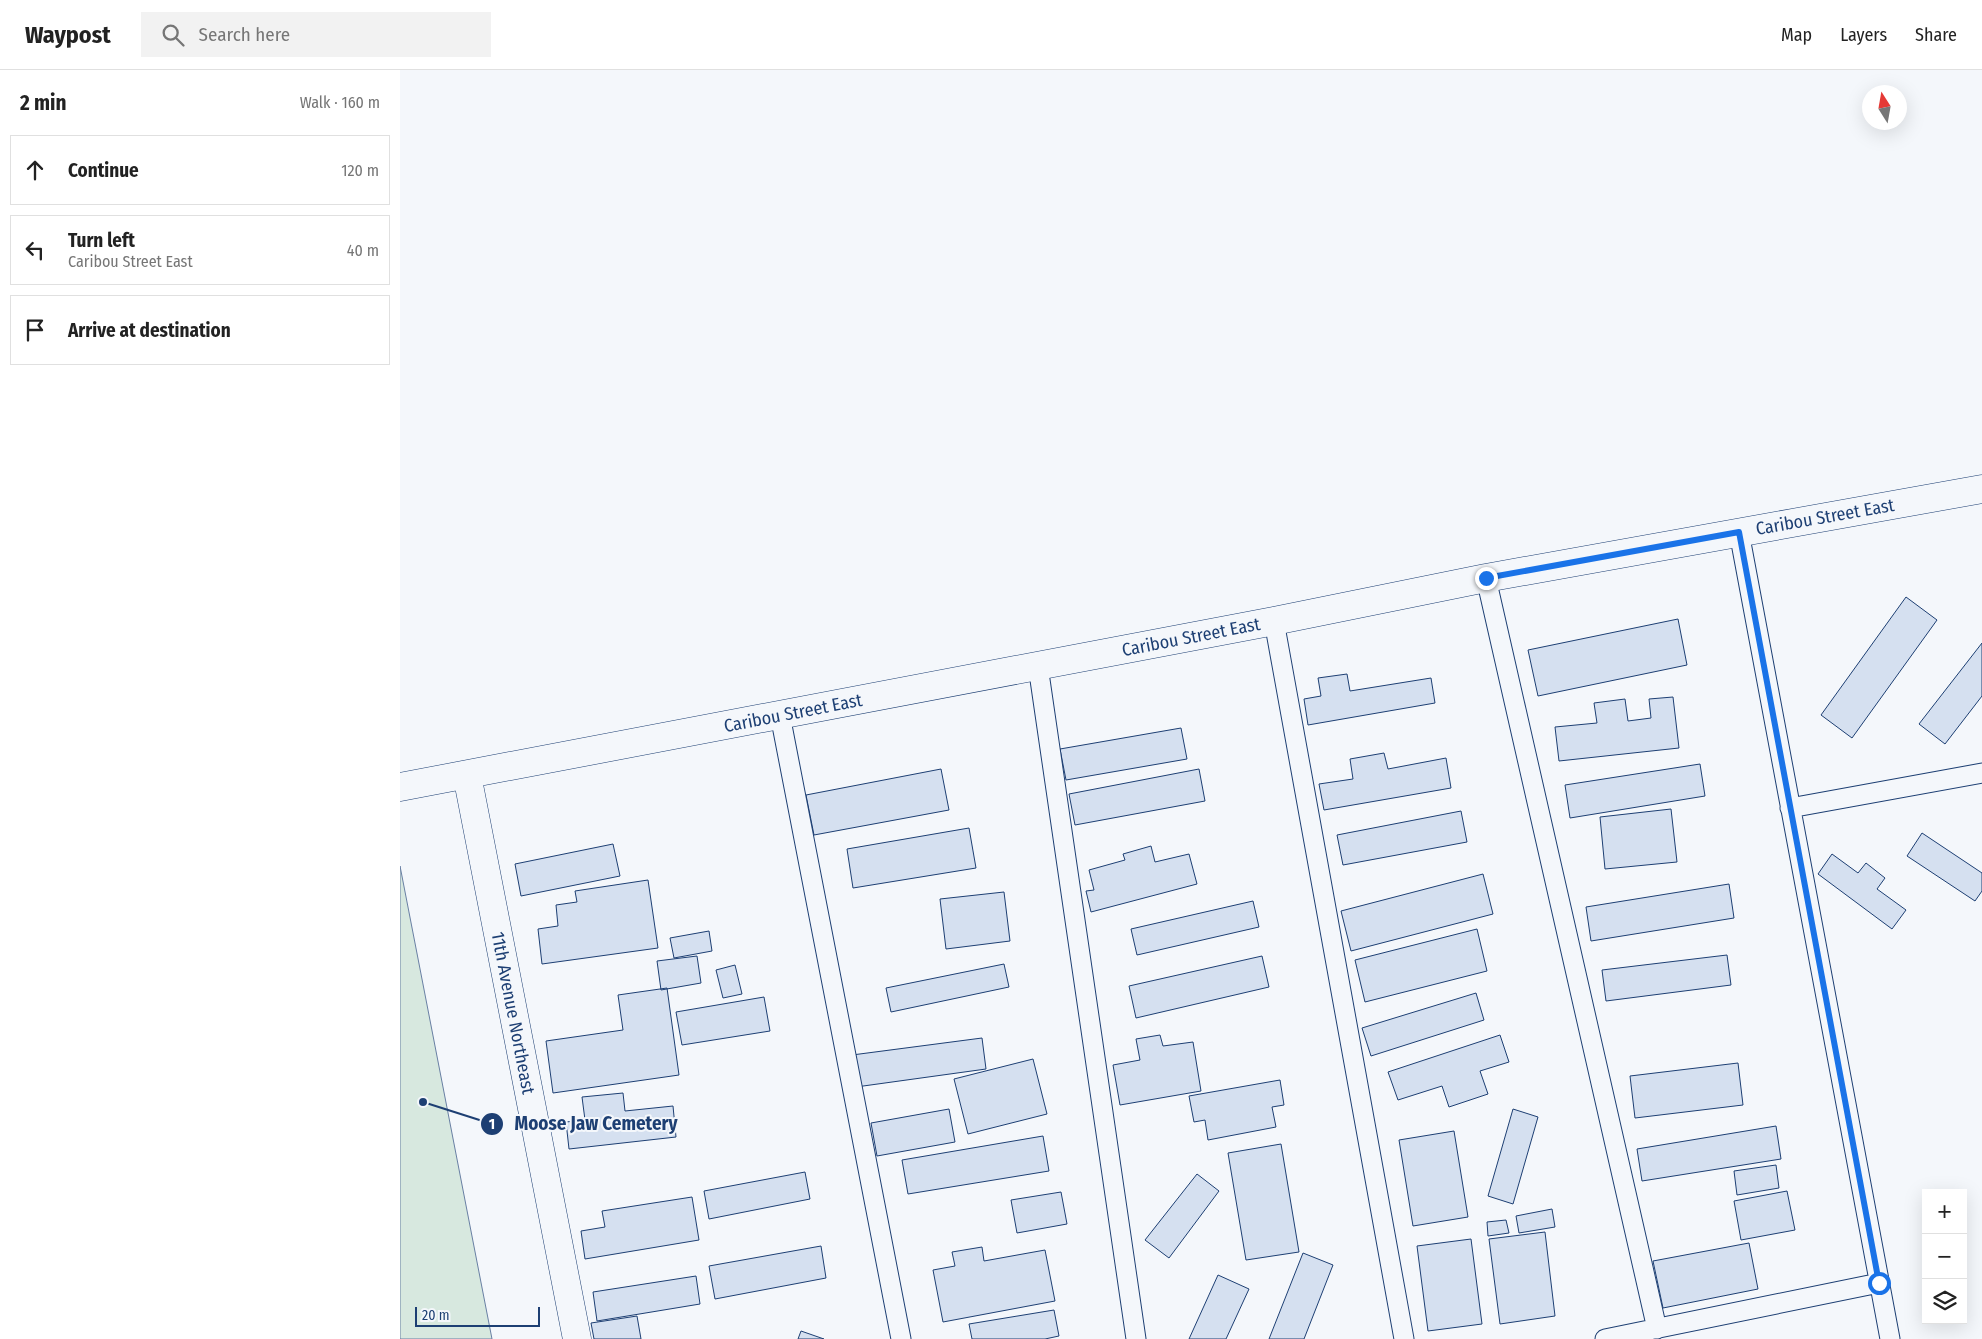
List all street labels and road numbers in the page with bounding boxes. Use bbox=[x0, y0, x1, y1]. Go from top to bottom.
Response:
street label: Caribou Street East bbox=[1754, 494, 1896, 540]
street label: Caribou Street East bbox=[1120, 613, 1262, 661]
street label: Caribou Street East bbox=[722, 689, 864, 737]
street label: 11th Avenue Northeast bbox=[486, 930, 540, 1096]

